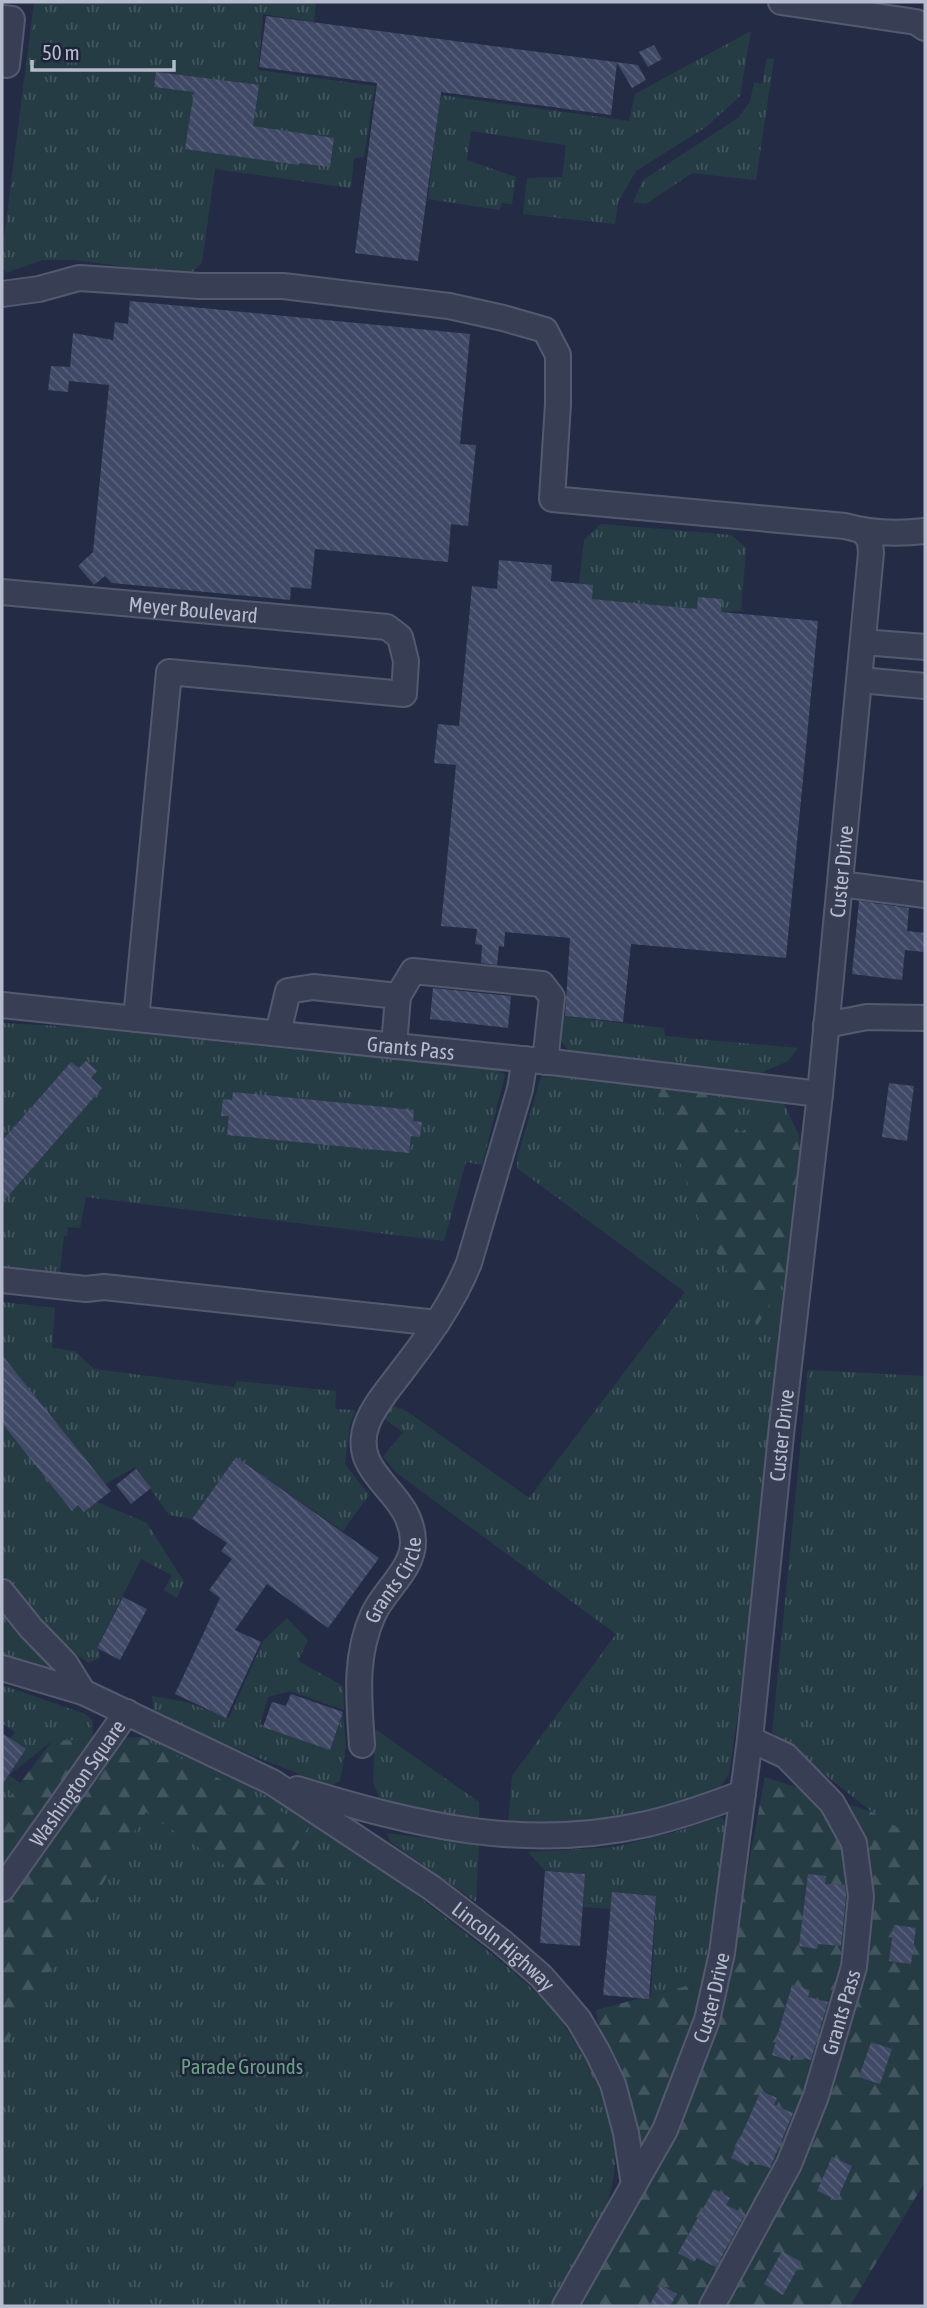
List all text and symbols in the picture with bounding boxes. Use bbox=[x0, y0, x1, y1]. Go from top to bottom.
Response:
scale bar bbox=[32, 28, 173, 72]
text: 50 m bbox=[42, 40, 80, 64]
street label: Meyer Boulevard bbox=[128, 592, 259, 627]
street label: Custer Drive bbox=[825, 824, 857, 919]
street label: Grants Pass bbox=[366, 1031, 456, 1064]
street label: Custer Drive bbox=[764, 1388, 798, 1482]
street label: Grants Circle bbox=[359, 1537, 425, 1626]
street label: Washington Square bbox=[24, 1715, 130, 1851]
street label: Lincoln Highway bbox=[448, 1896, 560, 1996]
street label: Custer Drive bbox=[687, 1950, 734, 2046]
street label: Grants Pass bbox=[817, 1967, 865, 2058]
park label: Parade Grounds bbox=[181, 2054, 303, 2078]

